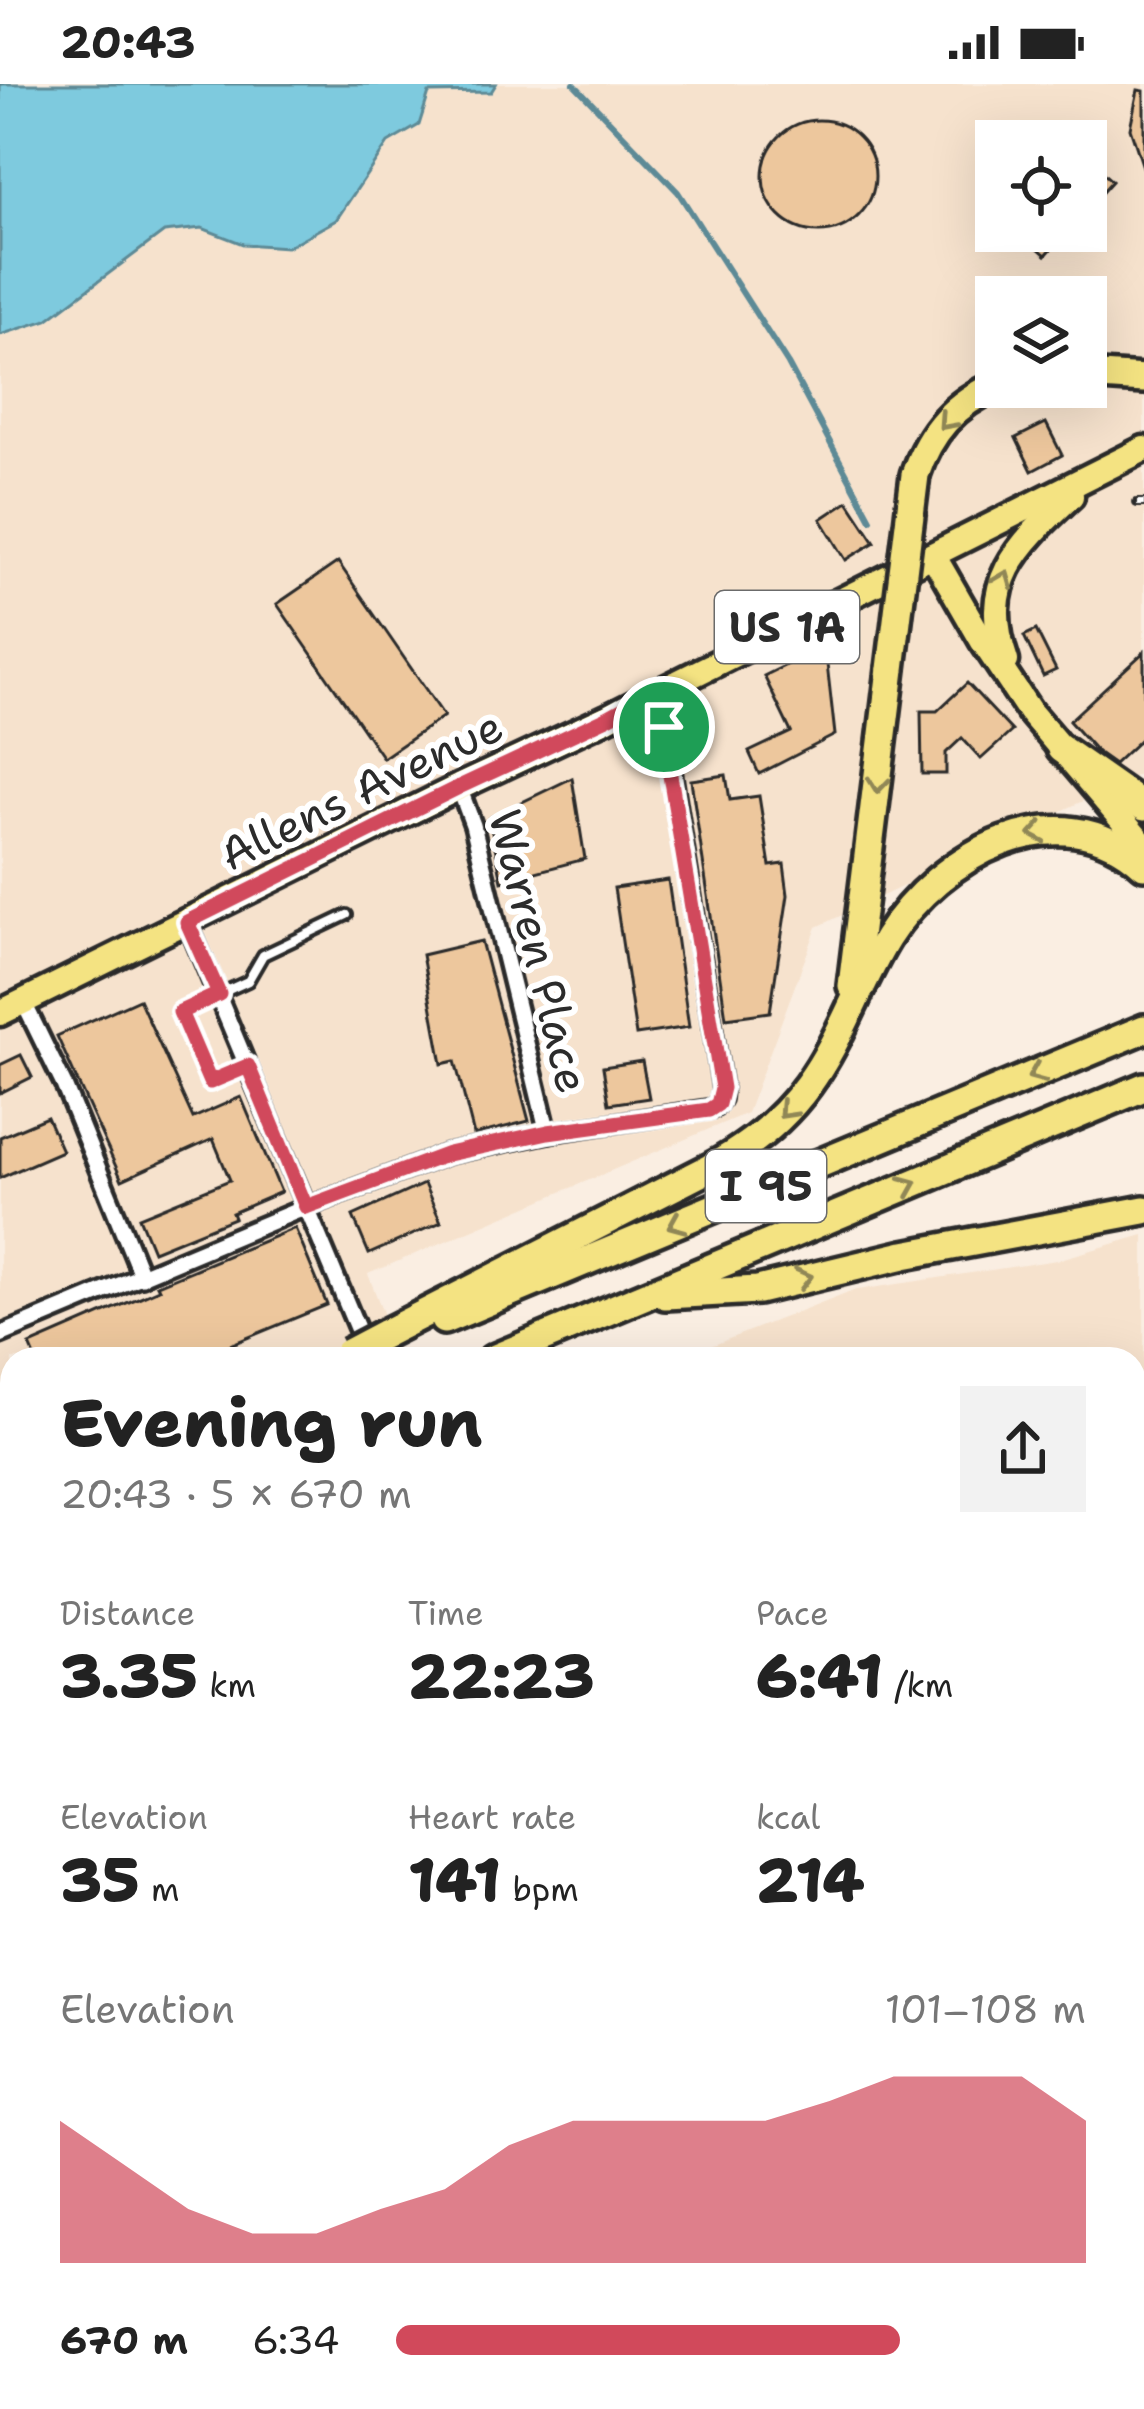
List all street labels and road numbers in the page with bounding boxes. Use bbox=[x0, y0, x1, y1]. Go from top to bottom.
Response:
road number: US 1A bbox=[715, 591, 859, 663]
street label: Allens Avenue bbox=[210, 696, 512, 884]
street label: Warren Place bbox=[475, 803, 603, 1099]
road number: I 95 bbox=[706, 1150, 826, 1222]

